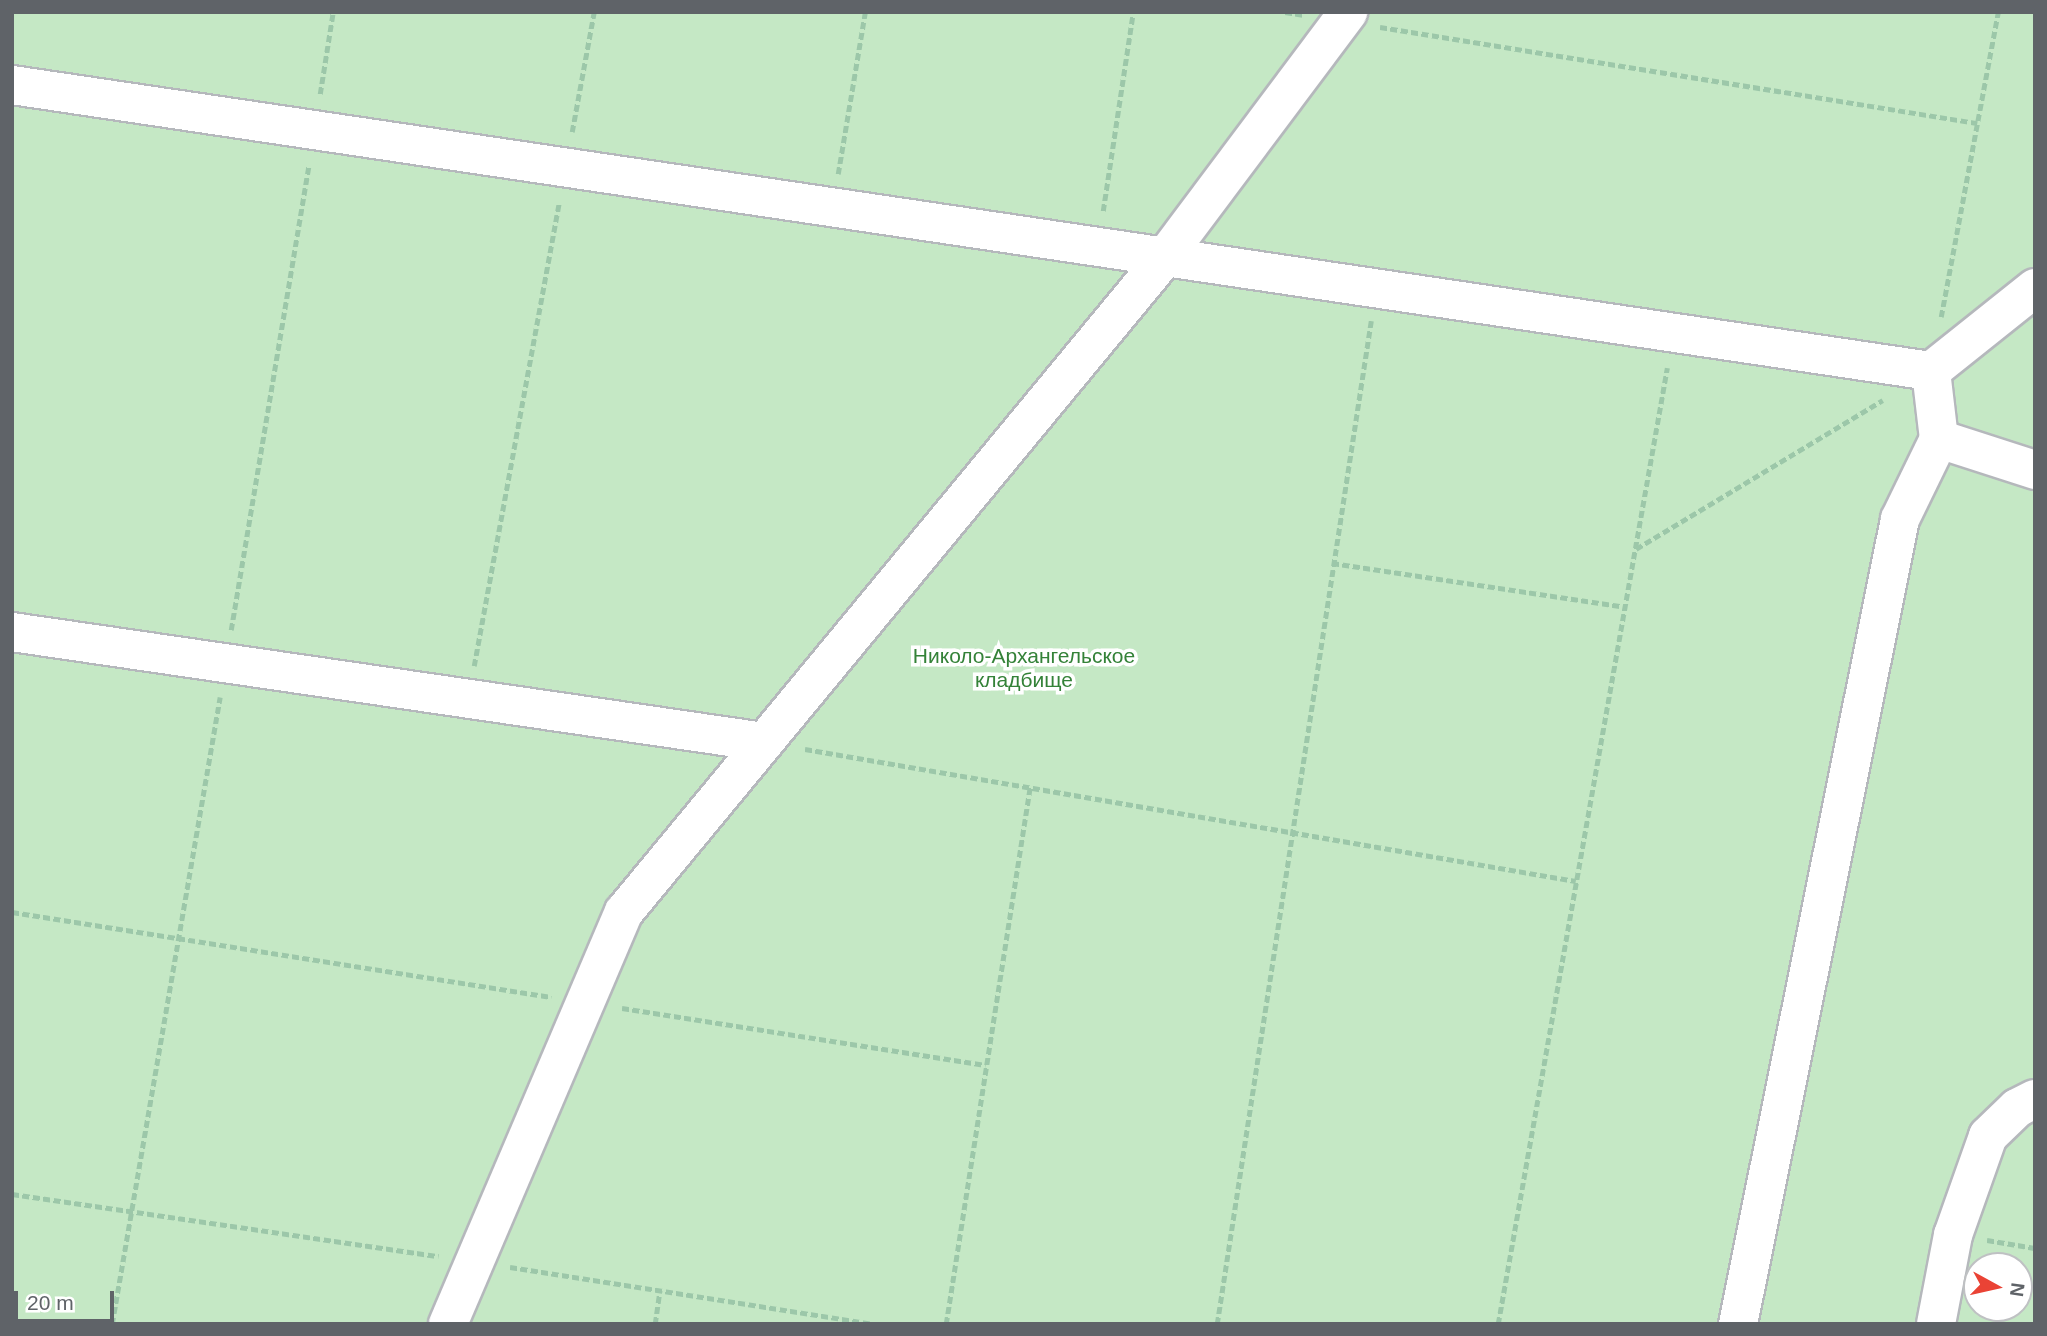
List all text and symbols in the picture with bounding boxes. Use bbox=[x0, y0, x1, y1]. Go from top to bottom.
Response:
park label: Николо-Архангельское кладбище bbox=[913, 643, 1135, 693]
north arrow bbox=[1963, 1252, 2033, 1322]
scale bar bbox=[18, 1276, 117, 1320]
text: N bbox=[2006, 1281, 2029, 1298]
text: 20 m bbox=[27, 1291, 74, 1314]

